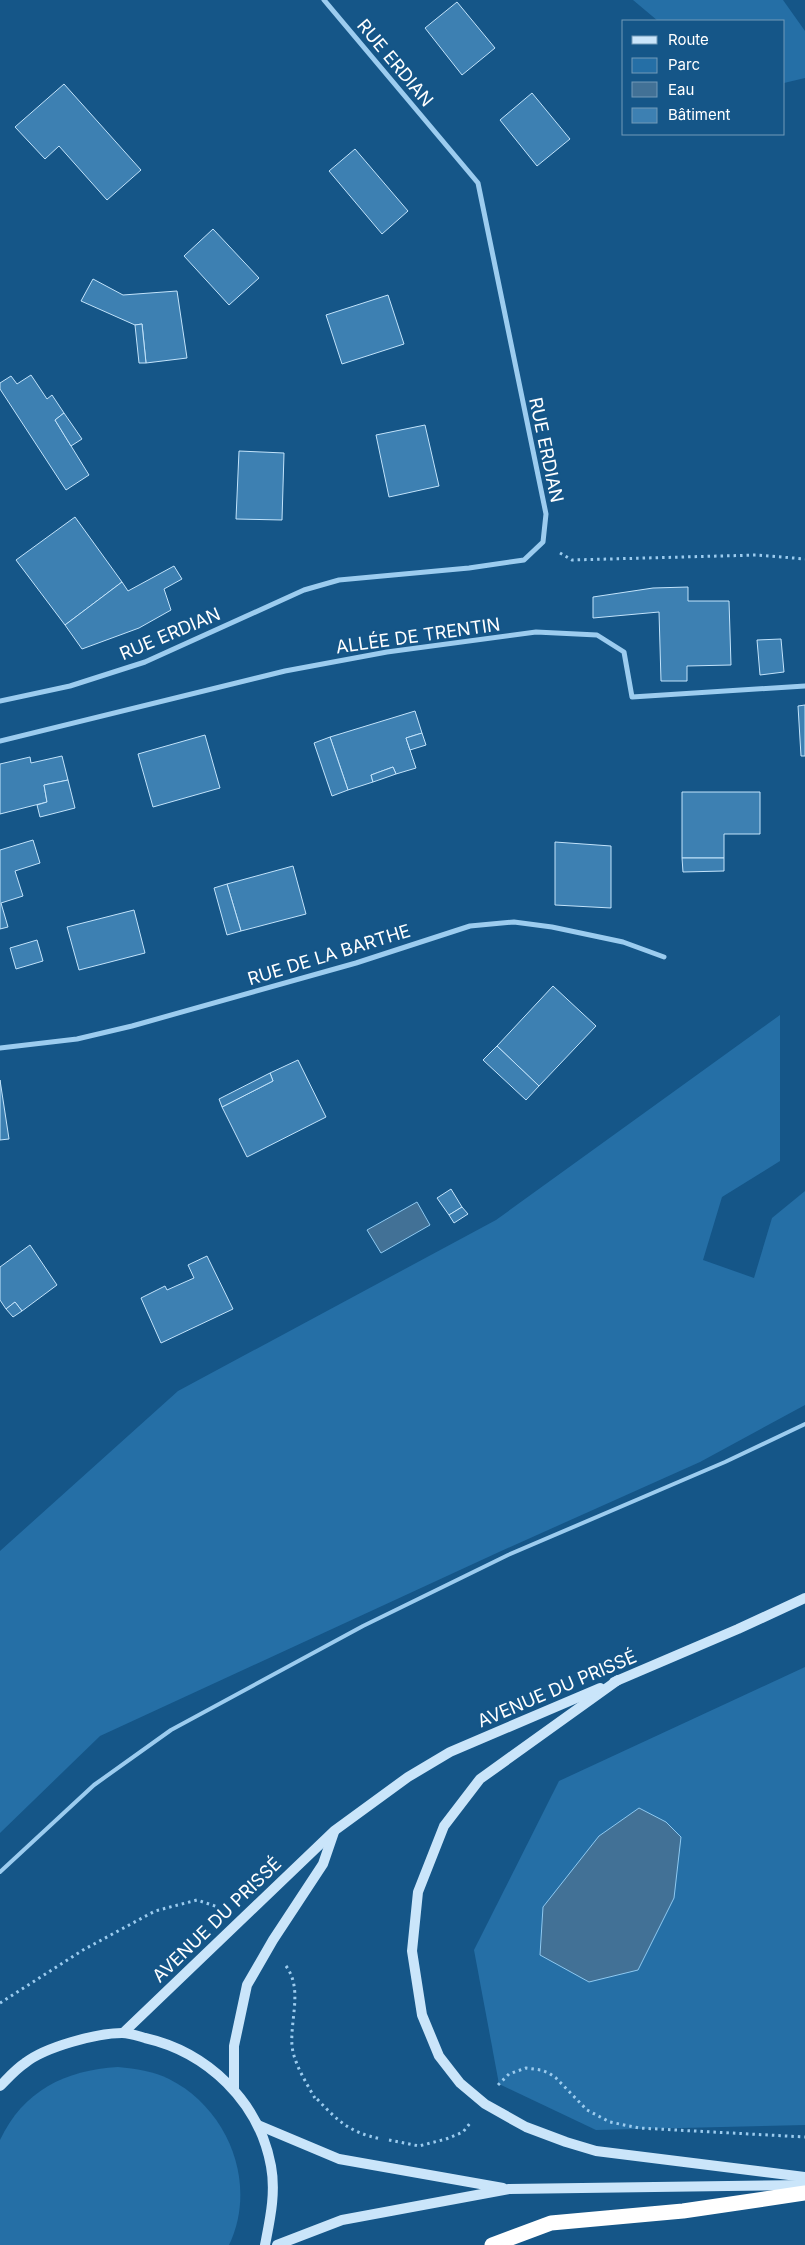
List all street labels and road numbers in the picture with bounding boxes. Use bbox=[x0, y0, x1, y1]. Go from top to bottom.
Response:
street label: RUE ERDIAN bbox=[353, 15, 438, 110]
street label: RUE ERDIAN bbox=[525, 395, 568, 504]
street label: RUE ERDIAN bbox=[116, 603, 223, 664]
street label: ALLÉE DE TRENTIN bbox=[334, 613, 502, 657]
street label: RUE DE LA BARTHE bbox=[245, 920, 413, 989]
street label: AVENUE DU PRISSÉ bbox=[474, 1645, 639, 1732]
street label: AVENUE DU PRISSÉ bbox=[147, 1852, 285, 1986]

